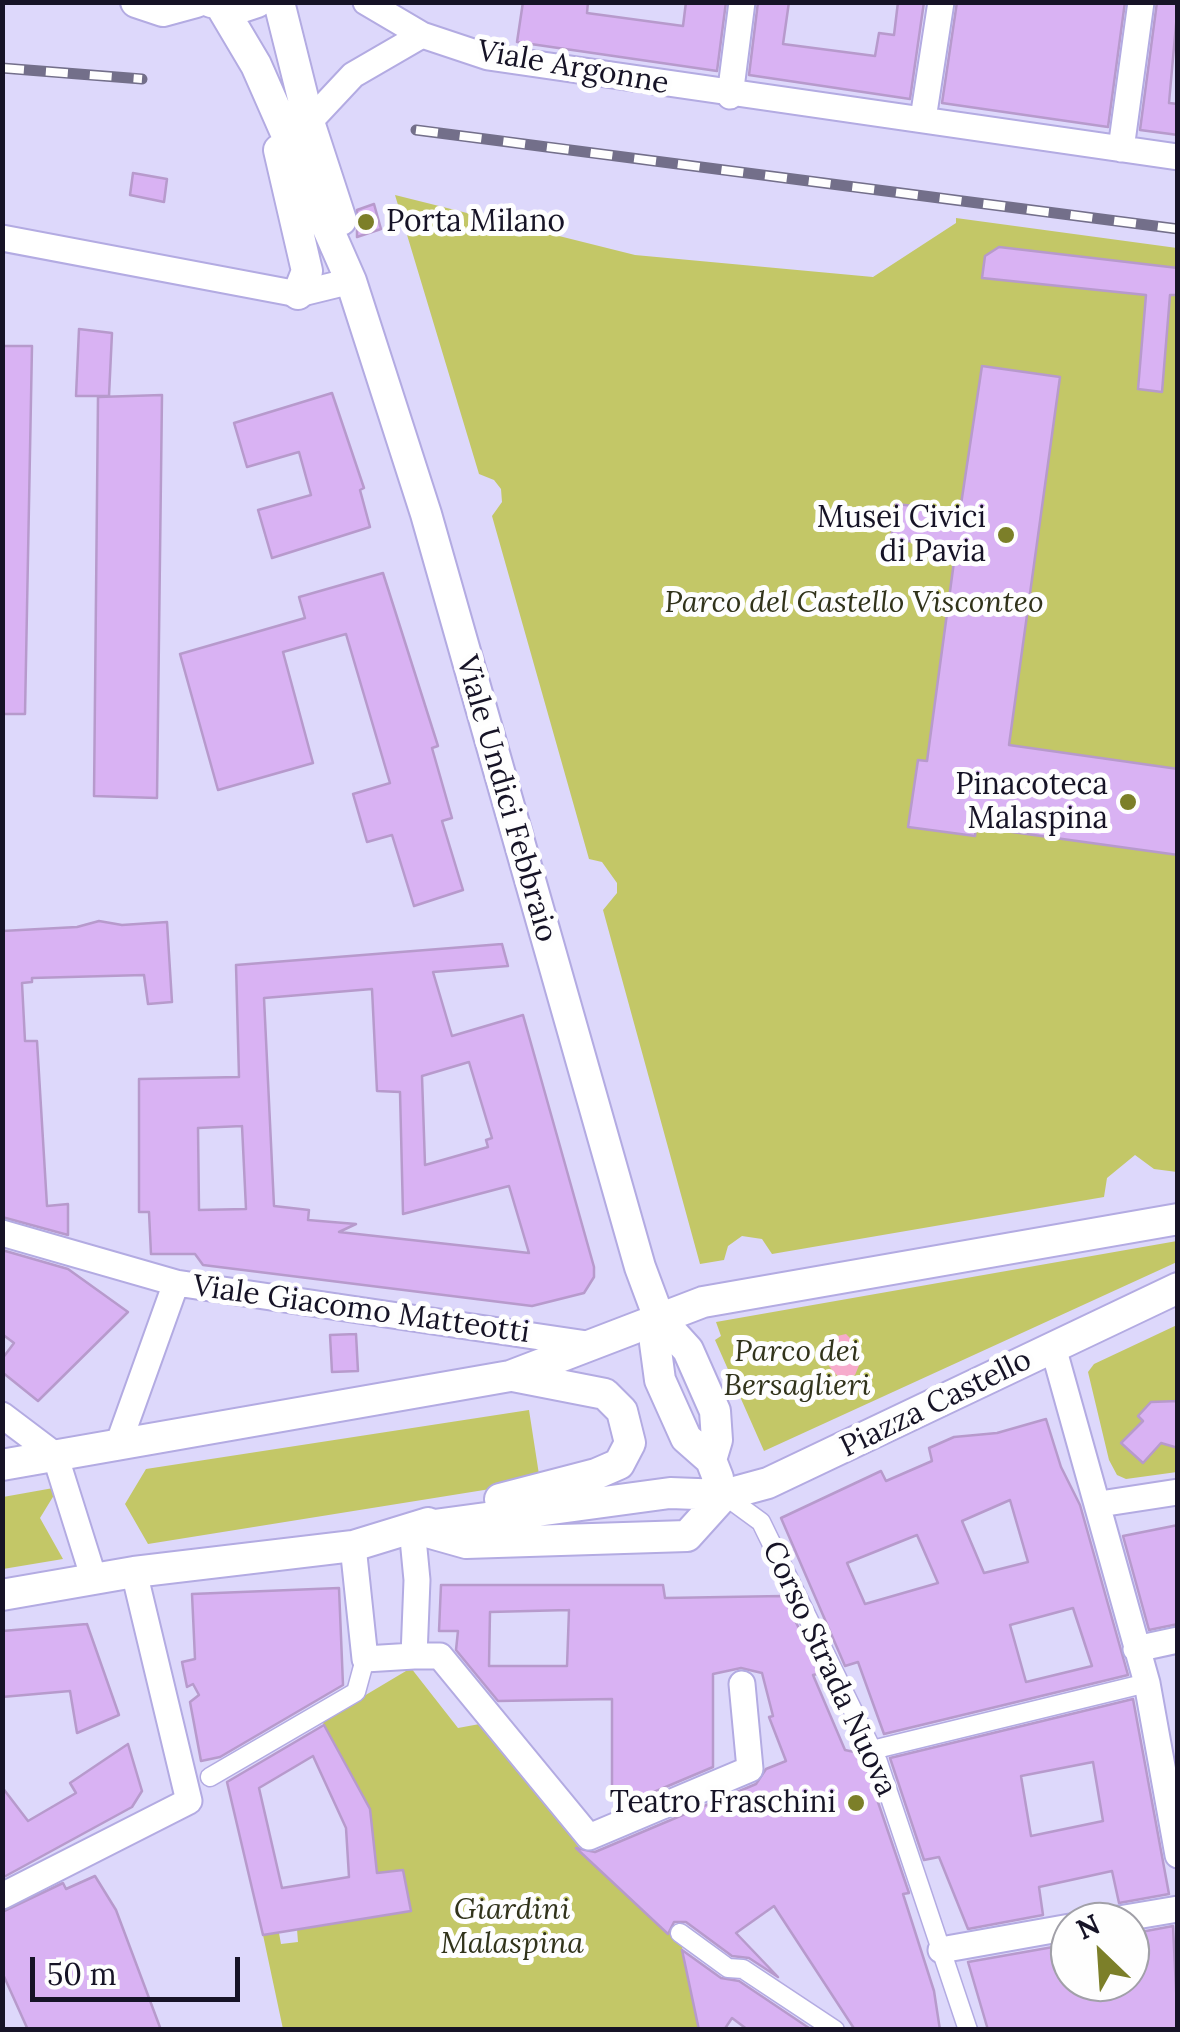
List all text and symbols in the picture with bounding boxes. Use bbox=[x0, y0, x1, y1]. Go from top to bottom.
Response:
street label: Viale Argonne bbox=[475, 33, 671, 103]
place label: Porta Milano bbox=[386, 204, 565, 240]
marker: Porta Milano bbox=[355, 211, 377, 233]
place label: Musei Civici di Pavia bbox=[817, 500, 986, 570]
marker: Musei Civici di Pavia bbox=[995, 524, 1017, 546]
park label: Parco del Castello Visconteo bbox=[664, 585, 1044, 621]
street label: Viale Undici Febbraio bbox=[448, 652, 564, 946]
place label: Pinacoteca Malaspina bbox=[955, 767, 1108, 838]
marker: Pinacoteca Malaspina bbox=[1117, 791, 1139, 813]
street label: Viale Giacomo Matteotti bbox=[190, 1269, 532, 1351]
park label: Parco dei Bersaglieri bbox=[723, 1334, 871, 1404]
street label: Piazza Castello bbox=[835, 1342, 1037, 1466]
street label: Corso Strada Nuova bbox=[754, 1536, 904, 1802]
place label: Teatro Fraschini bbox=[610, 1785, 836, 1821]
marker: Teatro Fraschini bbox=[845, 1792, 867, 1814]
park label: Giardini Malaspina bbox=[440, 1892, 584, 1962]
north arrow bbox=[1050, 1902, 1150, 2002]
text: N bbox=[1071, 1906, 1106, 1948]
scale bar bbox=[35, 1937, 245, 1999]
text: 50 m bbox=[47, 1955, 117, 1993]

